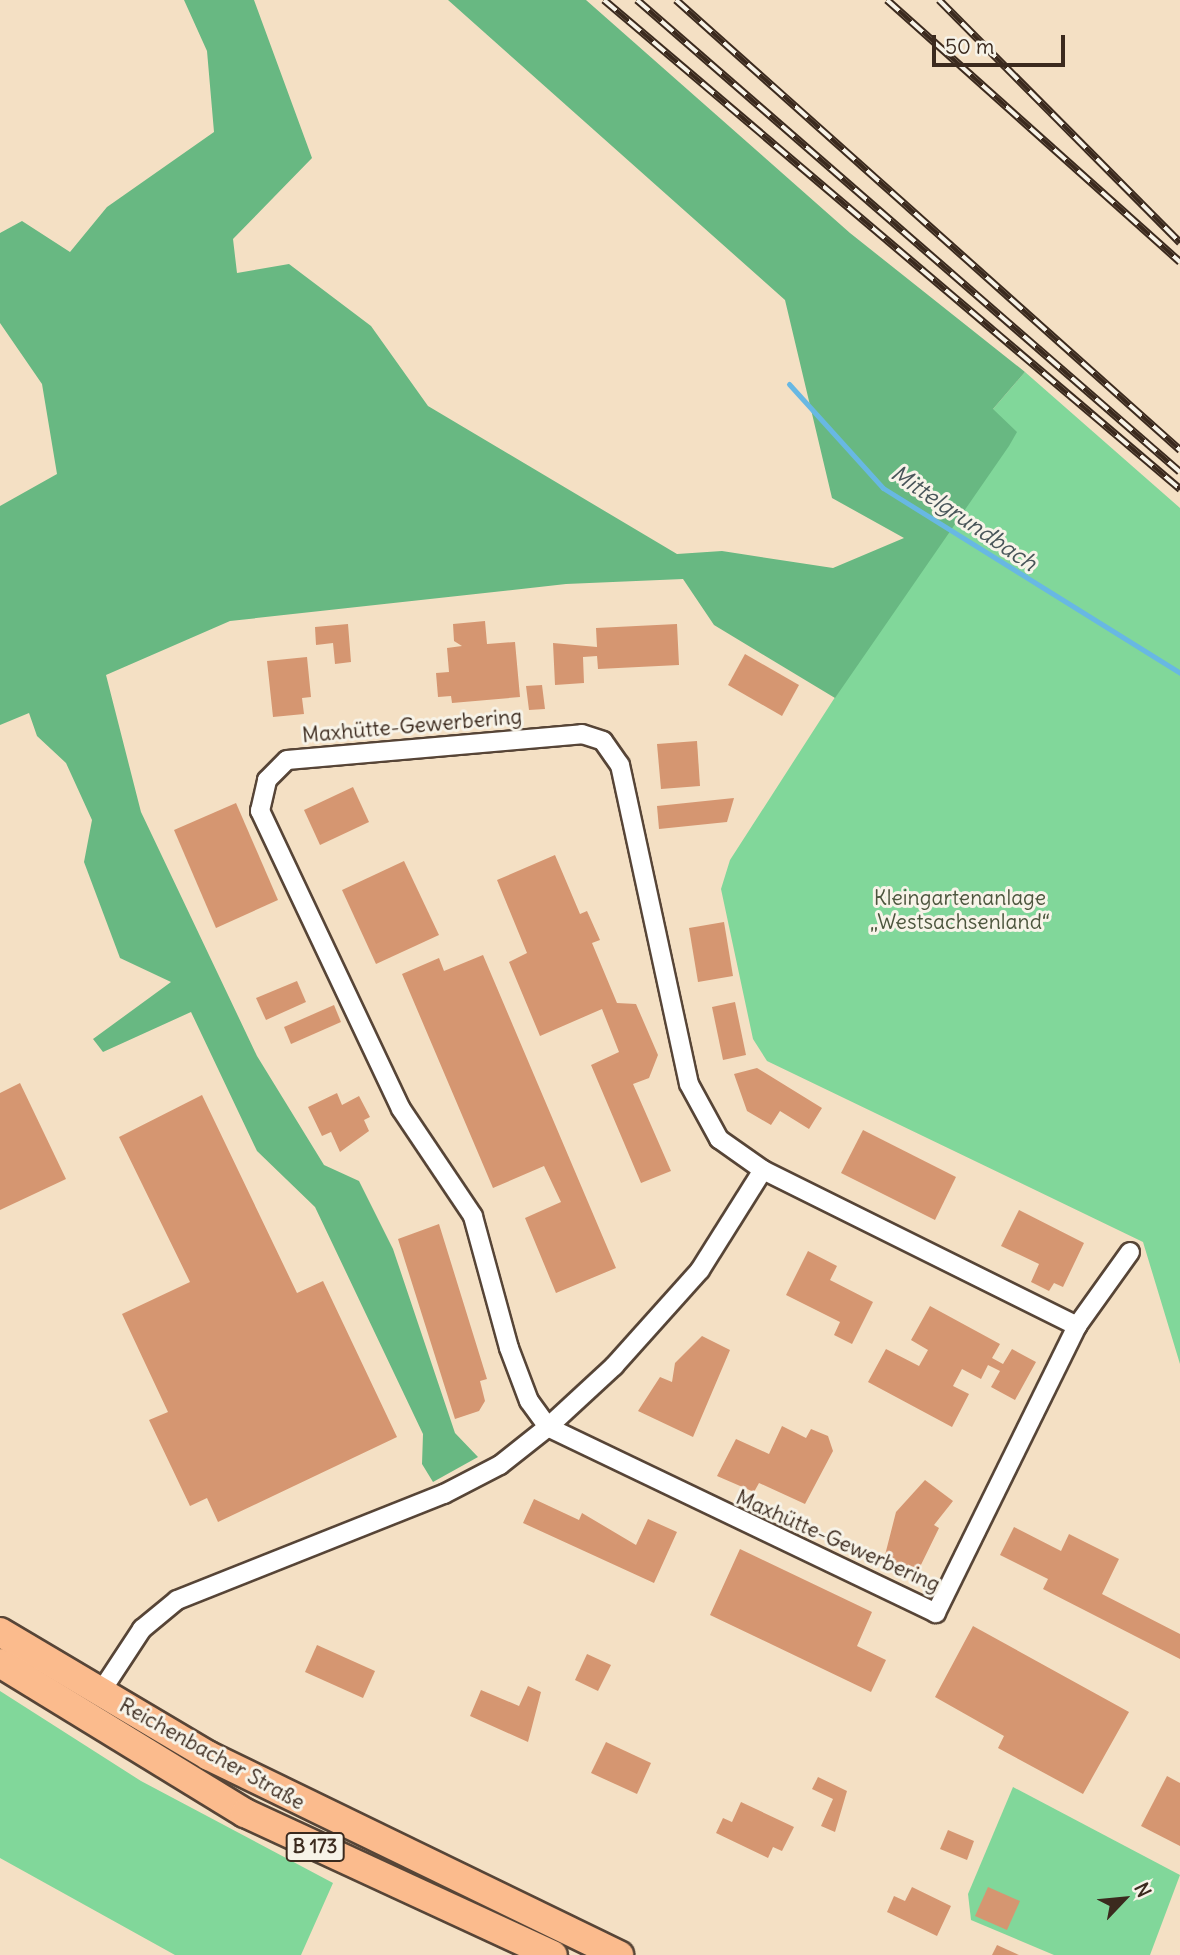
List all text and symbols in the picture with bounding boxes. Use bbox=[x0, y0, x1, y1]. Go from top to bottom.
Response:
scale bar bbox=[935, 21, 1068, 65]
text: 50 m bbox=[945, 33, 994, 60]
water label: Mittelgrundbach bbox=[886, 459, 1042, 577]
street label: Maxhütte-Gewerbering bbox=[301, 704, 523, 748]
park label: Kleingartenanlage „Westsachsenland“ bbox=[870, 885, 1050, 935]
street label: Maxhütte-Gewerbering bbox=[732, 1485, 944, 1597]
street label: Reichenbacher Straße bbox=[115, 1693, 309, 1815]
road number: B 173 bbox=[285, 1831, 345, 1862]
north arrow bbox=[1089, 1864, 1159, 1934]
text: N bbox=[1129, 1879, 1157, 1901]

